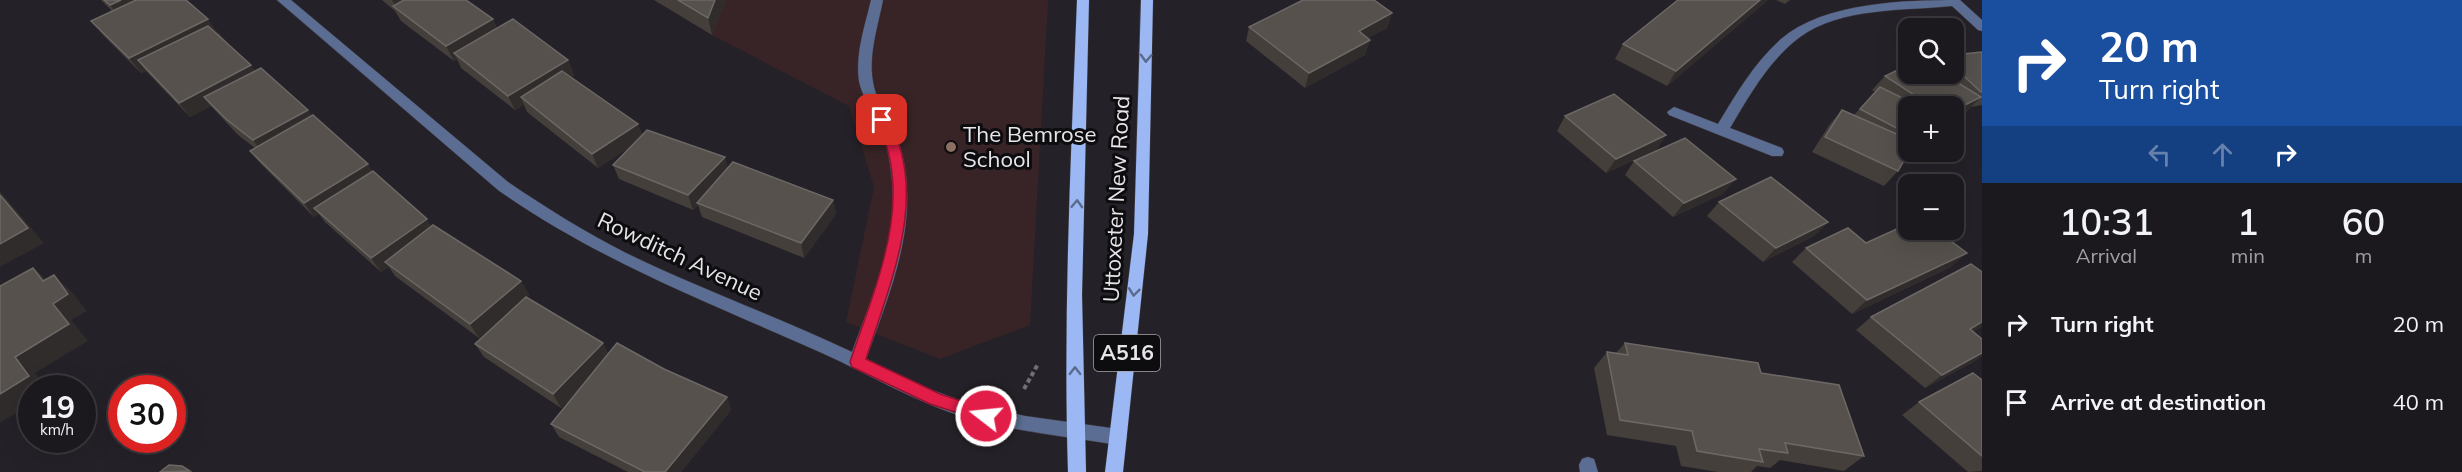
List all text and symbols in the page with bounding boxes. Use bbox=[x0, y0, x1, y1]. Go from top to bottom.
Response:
map controls bbox=[1898, 18, 1964, 240]
button: search bbox=[1898, 18, 1964, 84]
text: 20 m bbox=[2099, 20, 2199, 73]
icon: right bbox=[2000, 24, 2078, 102]
one-way arrow bbox=[1140, 54, 1152, 63]
text: Turn right bbox=[2099, 72, 2219, 106]
pin bbox=[856, 94, 907, 145]
street label: Uttoxeter New Road bbox=[1097, 95, 1135, 303]
button: + bbox=[1898, 96, 1964, 162]
icon: arrive bbox=[865, 103, 898, 136]
place label: The Bemrose School bbox=[963, 120, 1096, 173]
icon: left bbox=[2143, 138, 2176, 171]
icon: ahead bbox=[2206, 138, 2239, 171]
icon: right bbox=[2269, 138, 2302, 171]
marker: The Bemrose School bbox=[944, 140, 958, 154]
button: − bbox=[1898, 174, 1964, 240]
one-way arrow bbox=[1071, 199, 1084, 208]
text: 10:31 bbox=[2059, 199, 2154, 244]
text: 1 bbox=[2237, 199, 2259, 244]
text: 60 bbox=[2342, 199, 2385, 244]
street label: Rowditch Avenue bbox=[593, 206, 767, 306]
text: Arrival bbox=[2076, 243, 2137, 268]
text: min bbox=[2231, 243, 2265, 268]
text: m bbox=[2355, 243, 2372, 268]
one-way arrow bbox=[1129, 288, 1141, 297]
icon: right bbox=[2000, 308, 2033, 341]
text: Turn right bbox=[2051, 310, 2154, 338]
text: 20 m bbox=[2393, 310, 2444, 338]
road number: A516 bbox=[1094, 335, 1160, 371]
one-way arrow bbox=[1069, 367, 1081, 376]
speed limit sign: 30 bbox=[108, 375, 186, 453]
position arrow bbox=[954, 384, 1018, 448]
icon: arrive bbox=[2000, 386, 2033, 419]
text: 19 bbox=[39, 388, 75, 426]
text: Arrive at destination bbox=[2051, 388, 2266, 416]
text: 40 m bbox=[2393, 388, 2444, 416]
text: km/h bbox=[40, 420, 74, 439]

